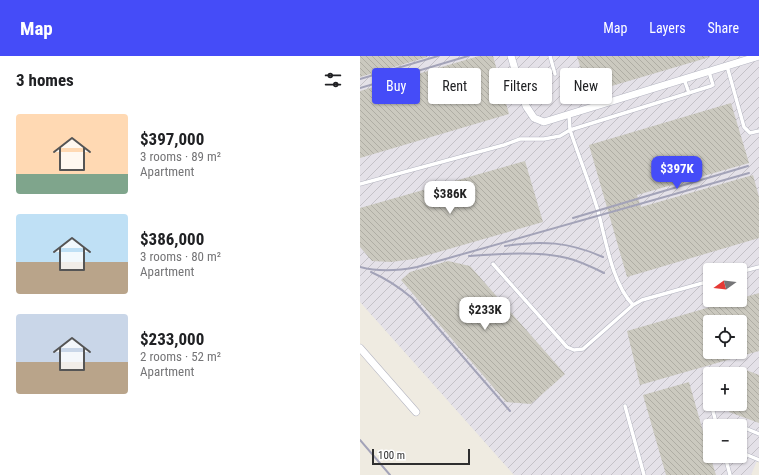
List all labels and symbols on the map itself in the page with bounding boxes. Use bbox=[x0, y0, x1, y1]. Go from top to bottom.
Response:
pin: $397K bbox=[649, 156, 705, 190]
pin: $386K bbox=[422, 181, 478, 215]
north arrow bbox=[703, 263, 747, 307]
pin: $233K bbox=[457, 297, 513, 331]
scale bar bbox=[372, 447, 470, 466]

